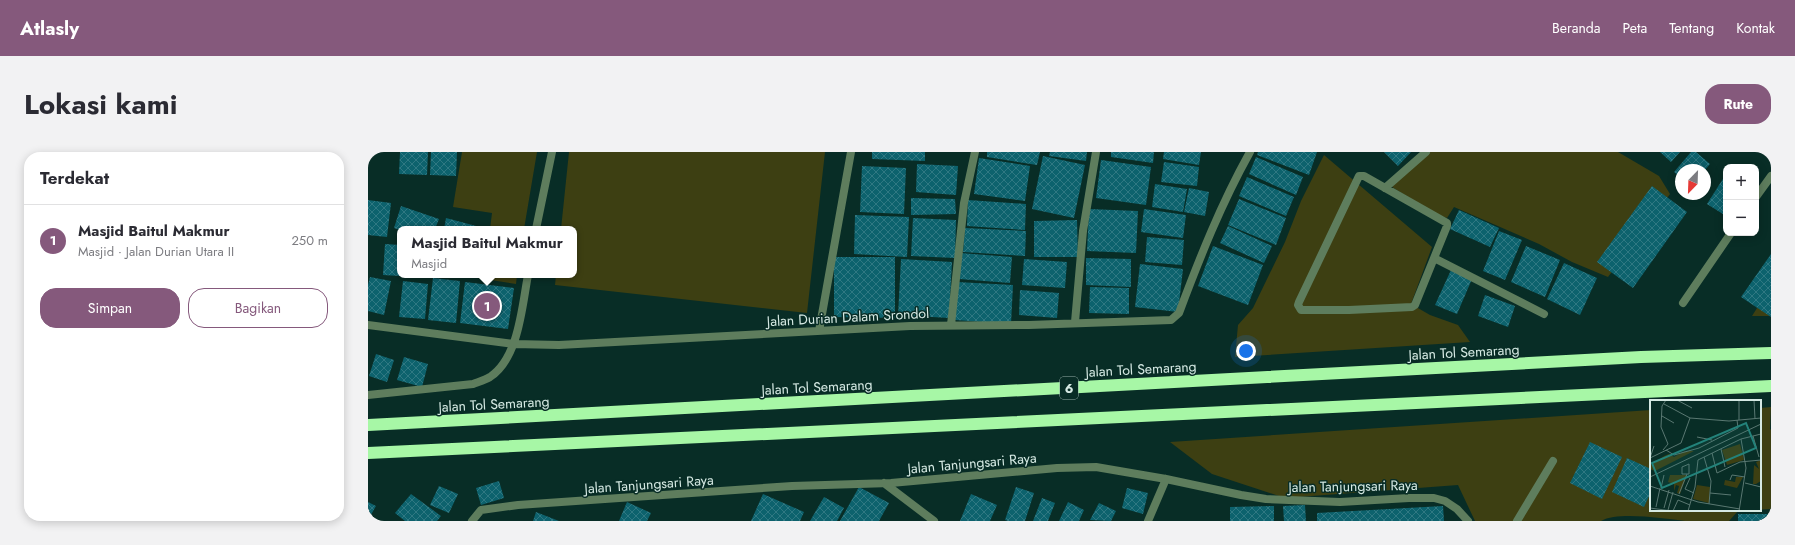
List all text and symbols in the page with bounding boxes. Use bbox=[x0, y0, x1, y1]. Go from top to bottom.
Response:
text: Atlasly bbox=[20, 15, 79, 42]
text: Beranda bbox=[1552, 18, 1601, 38]
text: Peta bbox=[1623, 18, 1647, 38]
text: Tentang bbox=[1669, 18, 1714, 38]
text: Kontak bbox=[1736, 18, 1775, 38]
text: Lokasi kami bbox=[24, 84, 177, 125]
button: Rute bbox=[1705, 84, 1771, 124]
north arrow bbox=[1675, 164, 1711, 200]
map controls bbox=[1723, 164, 1759, 236]
button: + bbox=[1723, 164, 1759, 200]
text: Terdekat bbox=[40, 166, 109, 190]
button: − bbox=[1723, 200, 1759, 236]
text: Masjid Baitul Makmur bbox=[78, 220, 230, 242]
popup bbox=[397, 226, 577, 278]
text: 1 bbox=[50, 231, 56, 250]
text: 250 m bbox=[291, 231, 328, 250]
text: Masjid Baitul Makmur bbox=[411, 232, 563, 254]
text: Masjid · Jalan Durian Utara II bbox=[78, 242, 234, 261]
text: Masjid bbox=[411, 254, 447, 273]
button: Simpan bbox=[40, 288, 180, 328]
button: Bagikan bbox=[188, 288, 328, 328]
pin: 1 bbox=[474, 291, 500, 321]
street label: Jalan Durian Dalam Srondol bbox=[764, 303, 930, 331]
street label: Jalan Tol Semarang bbox=[1406, 339, 1520, 365]
your location bbox=[1236, 341, 1256, 361]
street label: Jalan Tol Semarang bbox=[1083, 356, 1197, 382]
street label: Jalan Tol Semarang bbox=[759, 374, 873, 400]
road number: 6 bbox=[1060, 377, 1078, 399]
street label: Jalan Tol Semarang bbox=[436, 391, 550, 417]
inset map bbox=[1650, 400, 1761, 511]
street label: Jalan Tanjungsari Raya bbox=[905, 447, 1037, 479]
street label: Jalan Tanjungsari Raya bbox=[582, 470, 714, 499]
street label: Jalan Tanjungsari Raya bbox=[1286, 475, 1418, 497]

